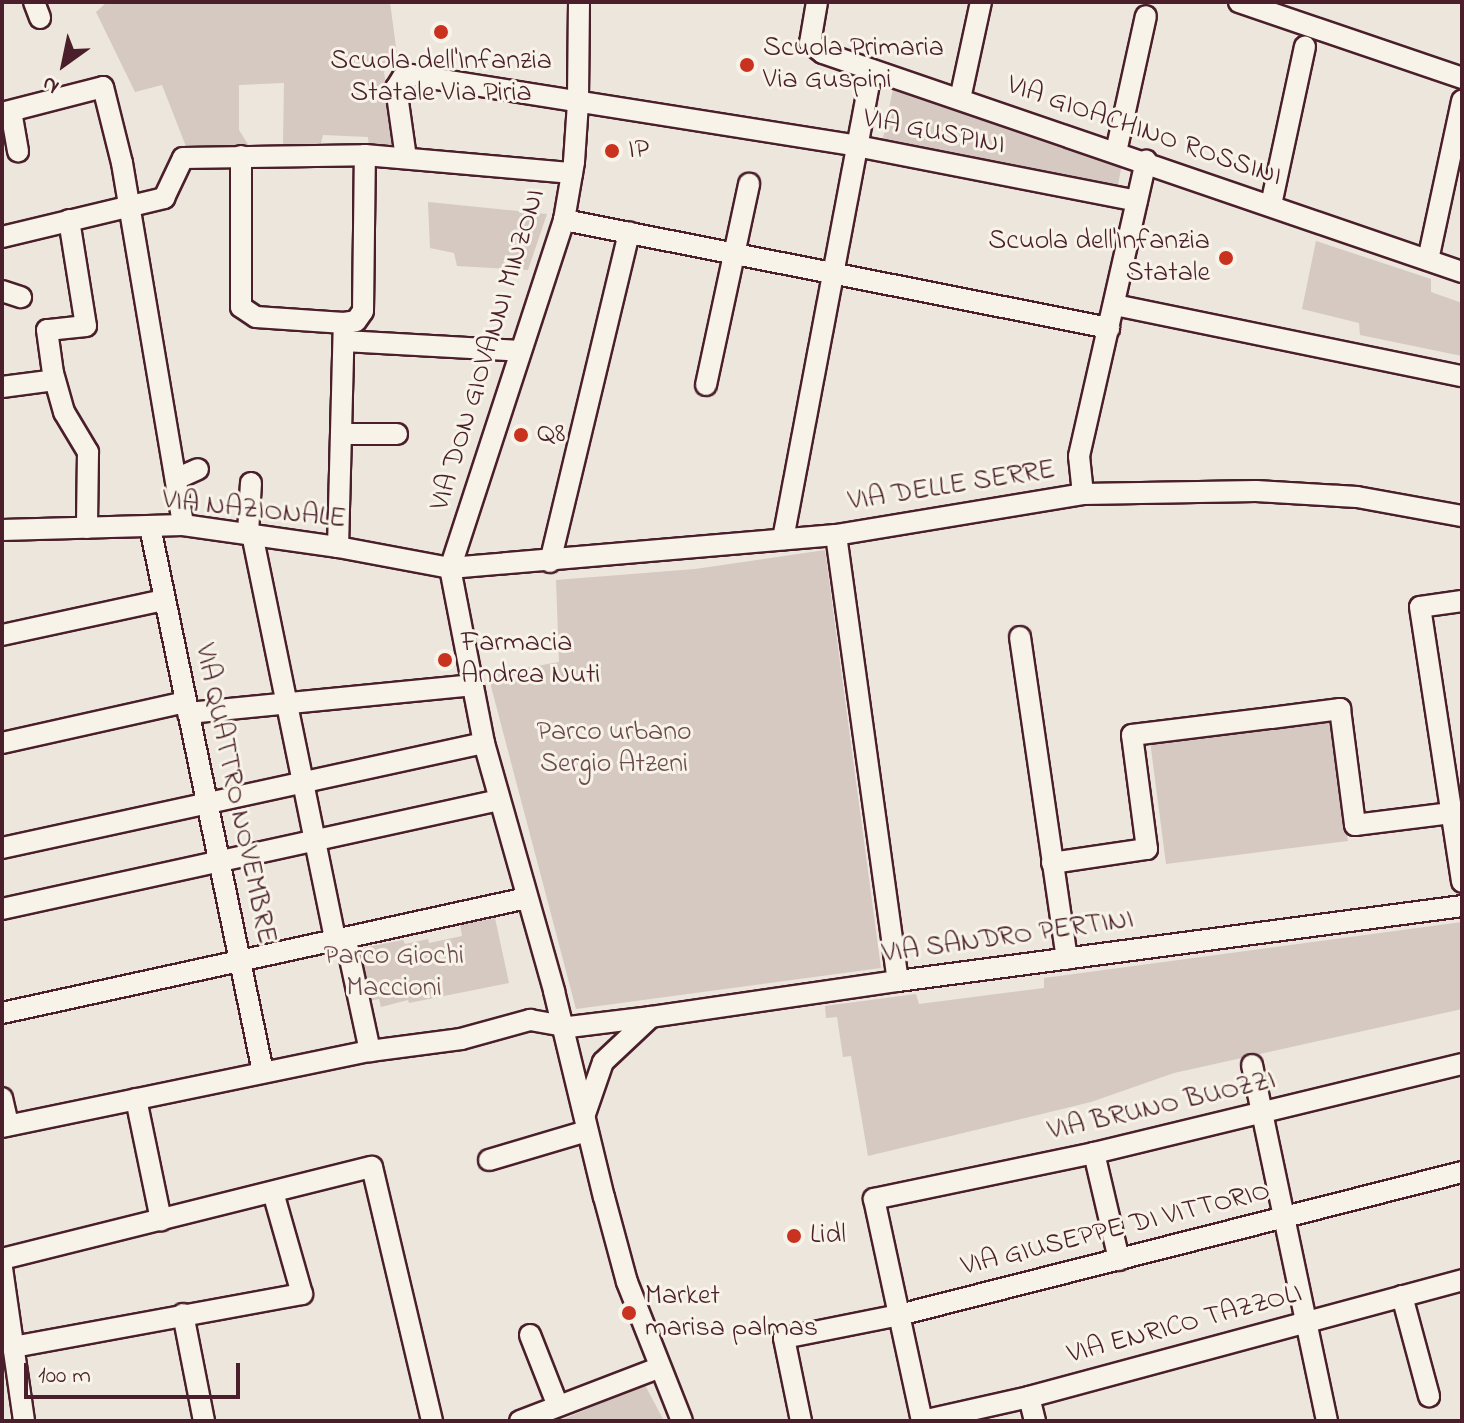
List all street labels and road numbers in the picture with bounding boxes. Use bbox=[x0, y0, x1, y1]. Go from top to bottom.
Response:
street label: VIA GIOACHINO ROSSINI bbox=[1002, 69, 1286, 195]
street label: VIA GUSPINI bbox=[860, 103, 1008, 163]
street label: VIA DON GIOVANNI MINZONI bbox=[424, 185, 554, 515]
street label: VIA DELLE SERRE bbox=[846, 454, 1058, 520]
street label: VIA NAZIONALE bbox=[161, 485, 347, 537]
street label: VIA QUATTRO NOVEMBRE bbox=[186, 641, 282, 947]
street label: VIA SANDRO PERTINI bbox=[880, 904, 1136, 972]
street label: VIA BRUNO BUOZZI bbox=[1045, 1065, 1279, 1149]
street label: VIA GIUSEPPE DI VITTORIO bbox=[958, 1175, 1274, 1285]
street label: VIA ENRICO TAZZOLI bbox=[1064, 1278, 1306, 1372]

